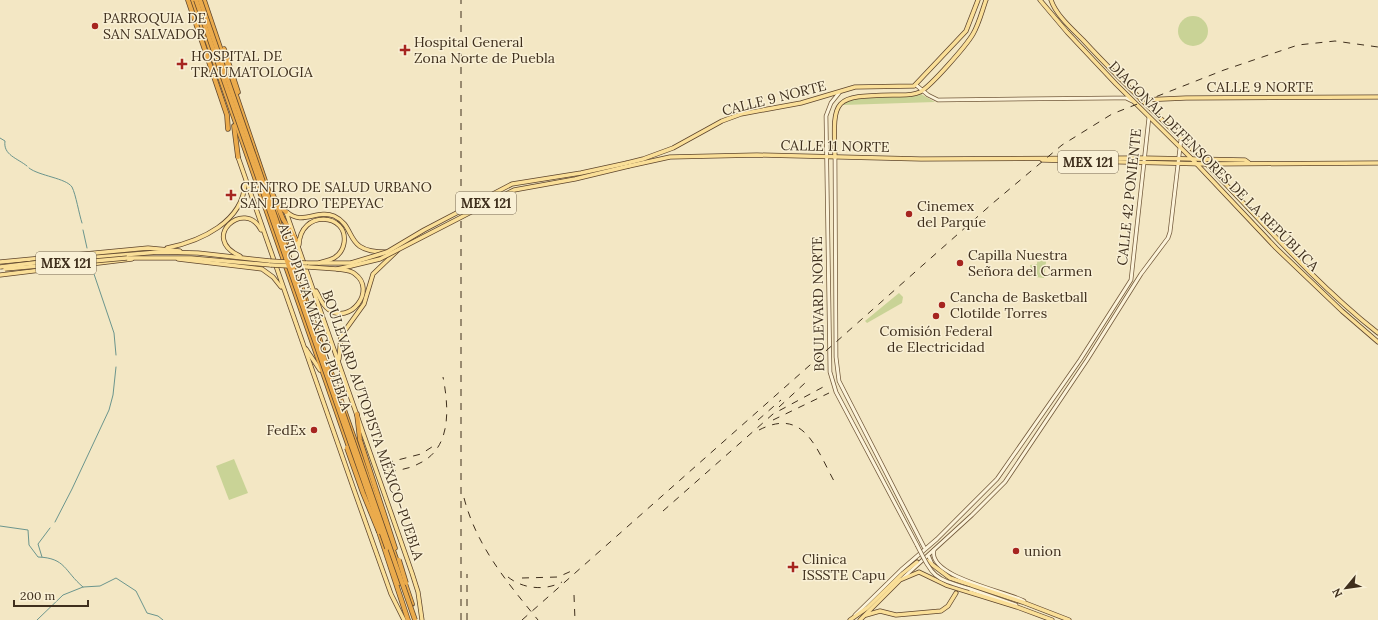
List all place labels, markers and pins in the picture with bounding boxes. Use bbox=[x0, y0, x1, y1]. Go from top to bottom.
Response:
place label: PARROQUIA DE SAN SALVADOR bbox=[103, 9, 206, 43]
marker: PARROQUIA DE SAN SALVADOR bbox=[90, 21, 100, 31]
place label: Hospital General Zona Norte de Puebla bbox=[414, 33, 555, 67]
marker: Hospital General Zona Norte de Puebla bbox=[399, 44, 411, 56]
place label: HOSPITAL DE TRAUMATOLOGIA bbox=[191, 47, 313, 81]
marker: HOSPITAL DE TRAUMATOLOGIA bbox=[176, 58, 188, 70]
place label: CENTRO DE SALUD URBANO SAN PEDRO TEPEYAC bbox=[240, 178, 432, 212]
marker: CENTRO DE SALUD URBANO SAN PEDRO TEPEYAC bbox=[225, 189, 237, 201]
place label: Cinemex del Parque bbox=[917, 197, 986, 231]
marker: Cinemex del Parque bbox=[904, 209, 914, 219]
place label: Capilla Nuestra Señora del Carmen bbox=[968, 246, 1093, 280]
marker: Capilla Nuestra Señora del Carmen bbox=[955, 258, 965, 268]
place label: Cancha de Basketball Clotilde Torres bbox=[950, 288, 1088, 322]
marker: Cancha de Basketball Clotilde Torres bbox=[937, 300, 947, 310]
marker: Comisión Federal de Electricidad bbox=[931, 311, 941, 321]
place label: Comisión Federal de Electricidad bbox=[879, 322, 993, 356]
place label: FedEx bbox=[267, 421, 307, 439]
marker: FedEx bbox=[309, 425, 319, 435]
place label: union bbox=[1024, 542, 1062, 560]
marker: union bbox=[1011, 546, 1021, 556]
place label: Clinica ISSSTE Capu bbox=[802, 550, 886, 584]
marker: Clinica ISSSTE Capu bbox=[787, 561, 799, 573]

